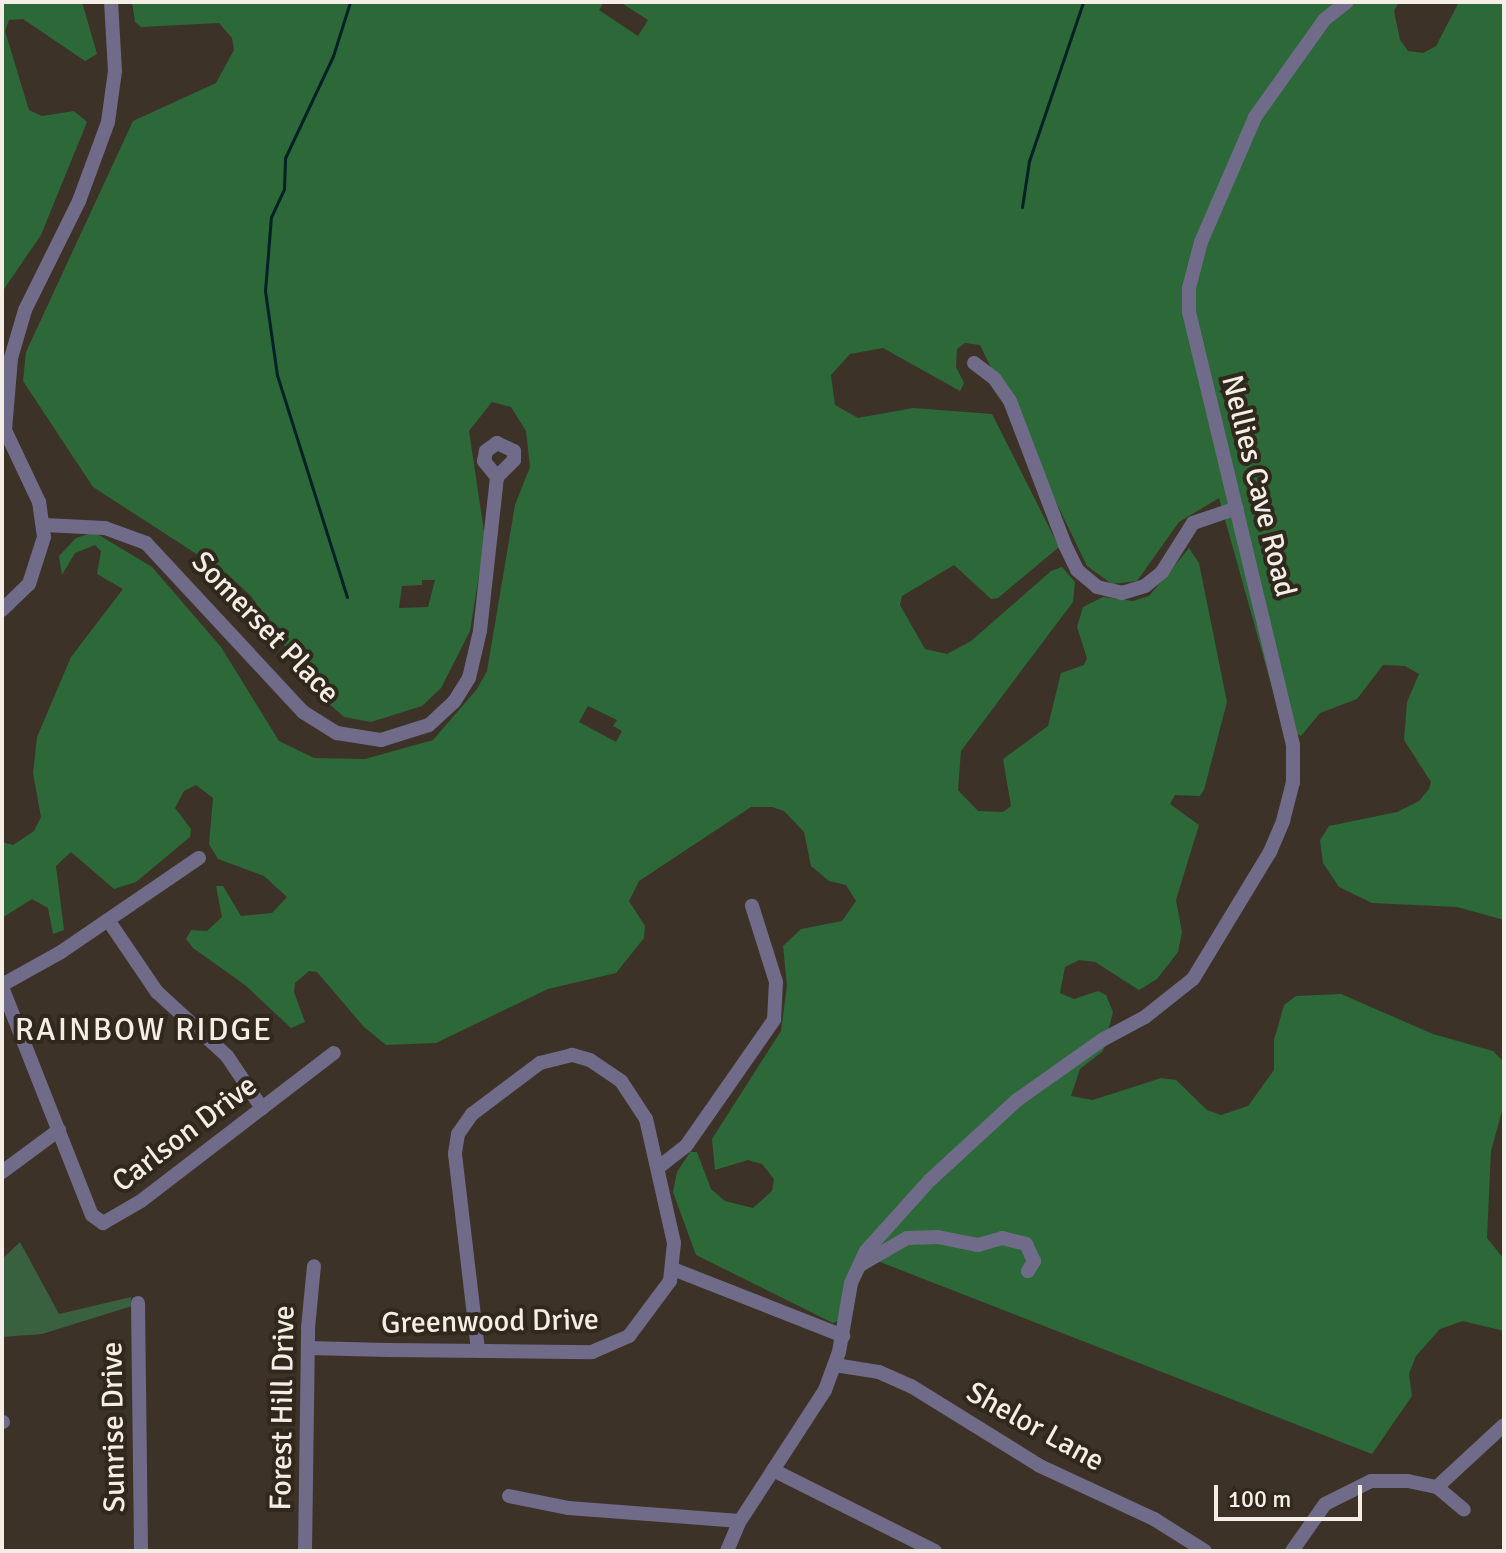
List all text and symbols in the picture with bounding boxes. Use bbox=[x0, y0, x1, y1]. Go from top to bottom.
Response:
street label: Nellies Cave Road bbox=[1213, 371, 1303, 601]
street label: Somerset Place bbox=[183, 544, 347, 712]
district label: RAINBOW RIDGE bbox=[15, 1011, 273, 1049]
street label: Carlson Drive bbox=[106, 1068, 264, 1200]
street label: Greenwood Drive bbox=[381, 1302, 599, 1342]
street label: Forest Hill Drive bbox=[263, 1305, 303, 1511]
street label: Sunrise Drive bbox=[95, 1341, 133, 1513]
street label: Shelor Lane bbox=[960, 1374, 1110, 1480]
scale bar bbox=[1218, 1469, 1366, 1519]
text: 100 m bbox=[1228, 1484, 1291, 1514]

